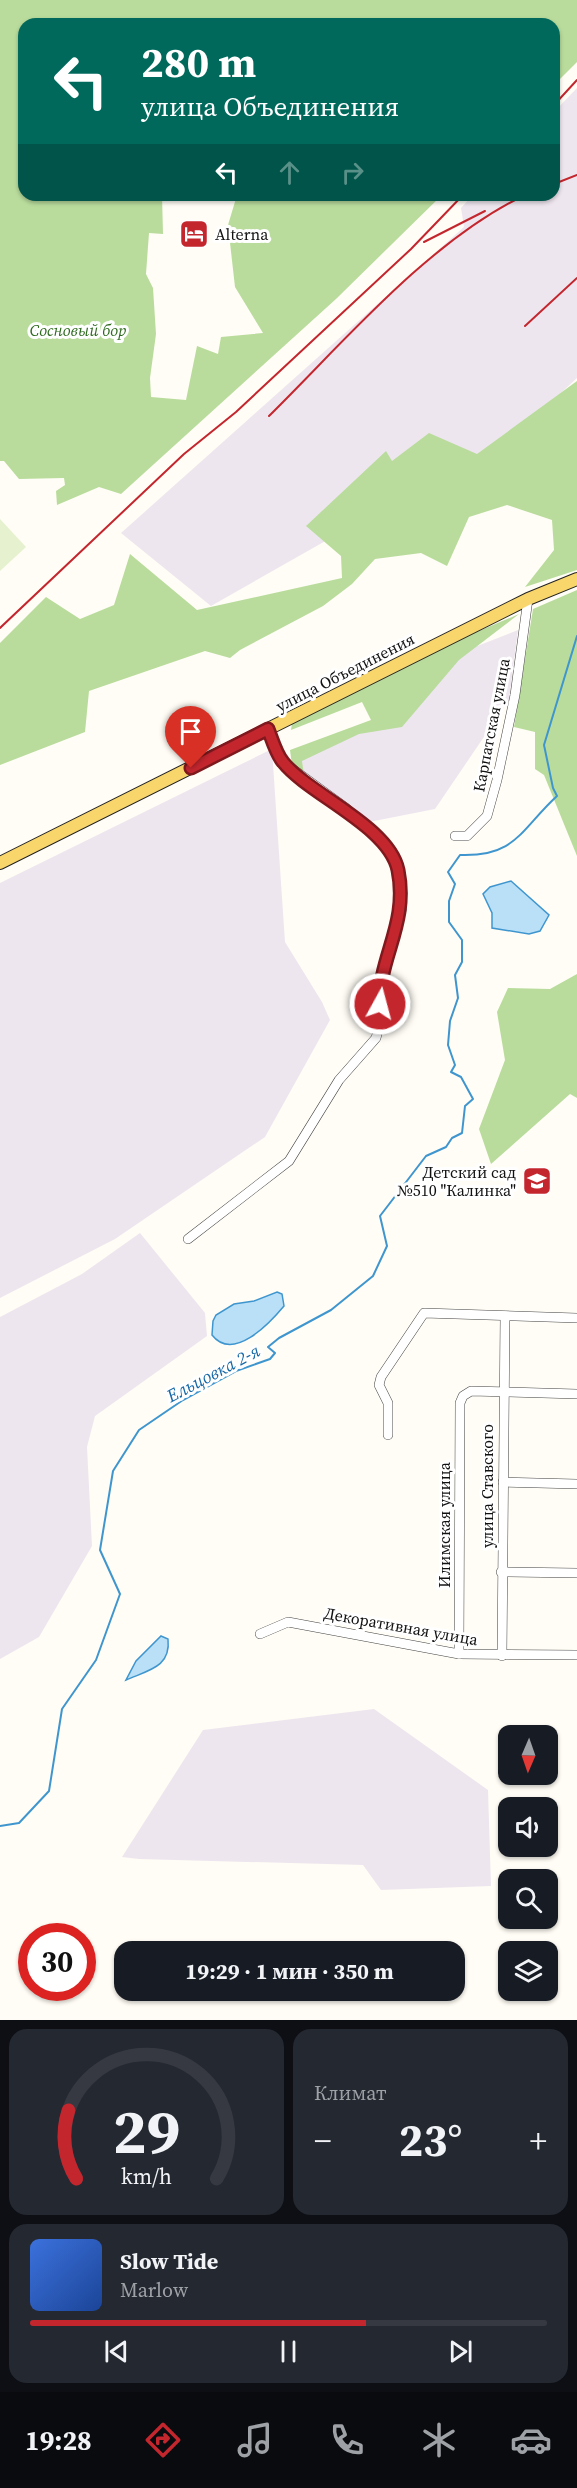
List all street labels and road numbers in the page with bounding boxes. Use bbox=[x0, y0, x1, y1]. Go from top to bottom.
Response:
street label: улица Объединения bbox=[272, 627, 418, 717]
street label: Карпатская улица bbox=[467, 655, 515, 794]
street label: улица Ставского bbox=[476, 1424, 498, 1548]
street label: Илимская улица bbox=[433, 1461, 455, 1588]
street label: Декоративная улица bbox=[322, 1602, 481, 1651]

